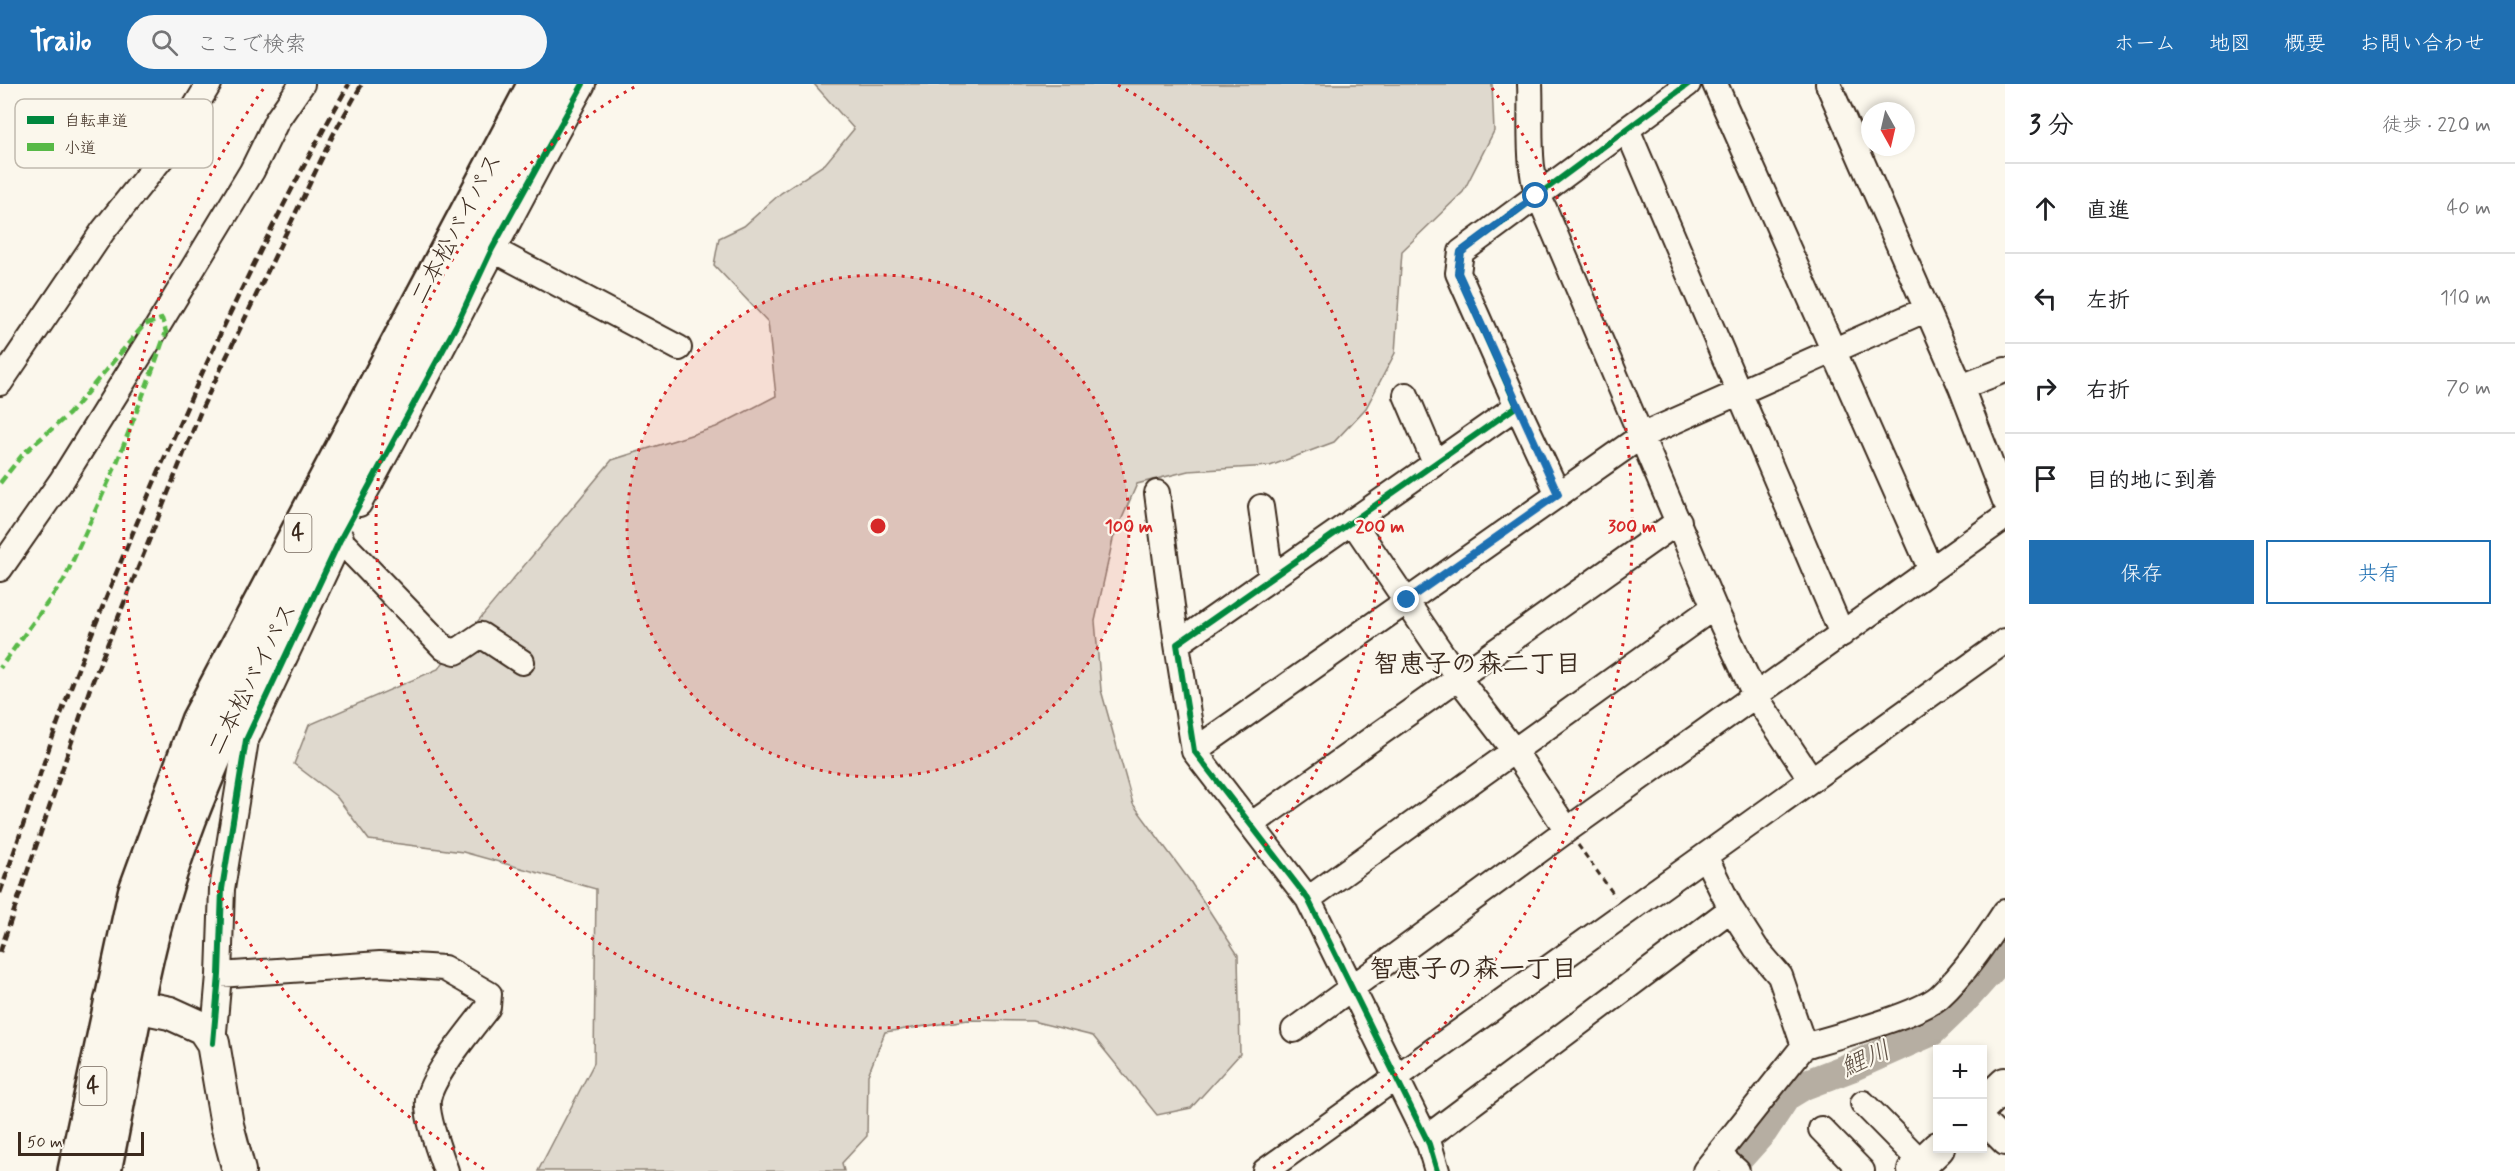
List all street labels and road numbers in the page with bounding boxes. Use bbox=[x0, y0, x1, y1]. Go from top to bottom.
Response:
street label: 二本松バイパス bbox=[404, 148, 510, 310]
road number: 4 bbox=[284, 514, 312, 552]
street label: 二本松バイパス bbox=[201, 597, 305, 761]
road number: 4 bbox=[80, 1067, 106, 1105]

